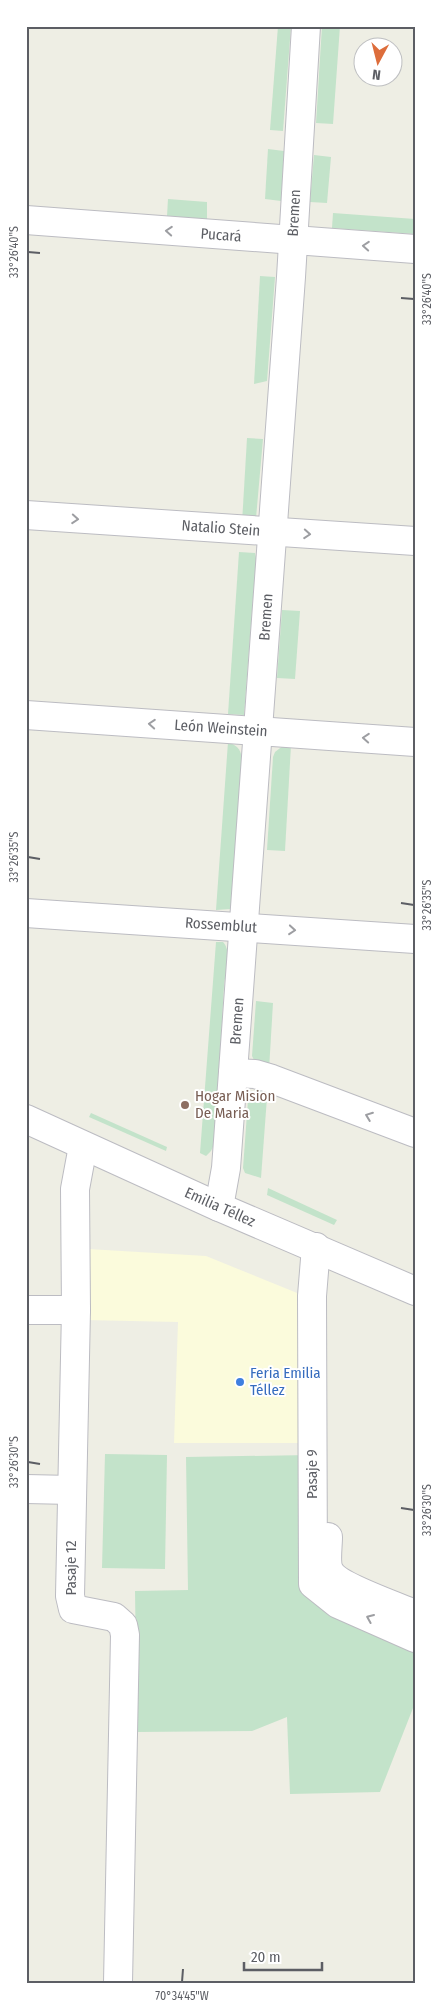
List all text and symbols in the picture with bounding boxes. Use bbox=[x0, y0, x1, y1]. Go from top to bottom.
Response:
north arrow bbox=[354, 38, 404, 88]
text: N bbox=[371, 65, 382, 83]
street label: Bremen bbox=[284, 189, 304, 237]
one-way arrow bbox=[165, 225, 173, 236]
street label: Pucará bbox=[200, 225, 242, 245]
text: 33°26'40"S bbox=[7, 226, 21, 278]
one-way arrow bbox=[362, 240, 370, 251]
text: 33°26'40"S bbox=[420, 273, 434, 325]
one-way arrow bbox=[71, 513, 79, 524]
street label: Natalio Stein bbox=[181, 516, 261, 540]
one-way arrow bbox=[303, 528, 311, 539]
street label: Bremen bbox=[255, 593, 277, 641]
street label: León Weinstein bbox=[174, 716, 268, 740]
one-way arrow bbox=[147, 718, 155, 729]
one-way arrow bbox=[362, 733, 370, 744]
text: 33°26'35"S bbox=[7, 831, 21, 882]
text: 33°26'35"S bbox=[420, 879, 434, 930]
street label: Rossemblut bbox=[184, 914, 258, 937]
one-way arrow bbox=[289, 925, 297, 936]
street label: Bremen bbox=[226, 997, 248, 1045]
place label: Hogar Mision De Maria bbox=[195, 1087, 275, 1122]
marker: Hogar Mision De Maria bbox=[179, 1099, 191, 1111]
one-way arrow bbox=[365, 1112, 374, 1122]
street label: Emilia Téllez bbox=[182, 1183, 258, 1231]
place label: Feria Emilia Téllez bbox=[250, 1364, 321, 1399]
marker: Feria Emilia Téllez bbox=[234, 1376, 246, 1388]
text: 33°26'30"S bbox=[7, 1436, 21, 1488]
street label: Pasaje 9 bbox=[303, 1449, 321, 1499]
text: 33°26'30"S bbox=[420, 1484, 434, 1536]
street label: Pasaje 12 bbox=[62, 1540, 80, 1596]
one-way arrow bbox=[366, 1614, 375, 1625]
scale bar bbox=[244, 1939, 321, 1971]
text: 20 m bbox=[251, 1948, 281, 1966]
text: 70°34'45"W bbox=[155, 1989, 209, 2003]

